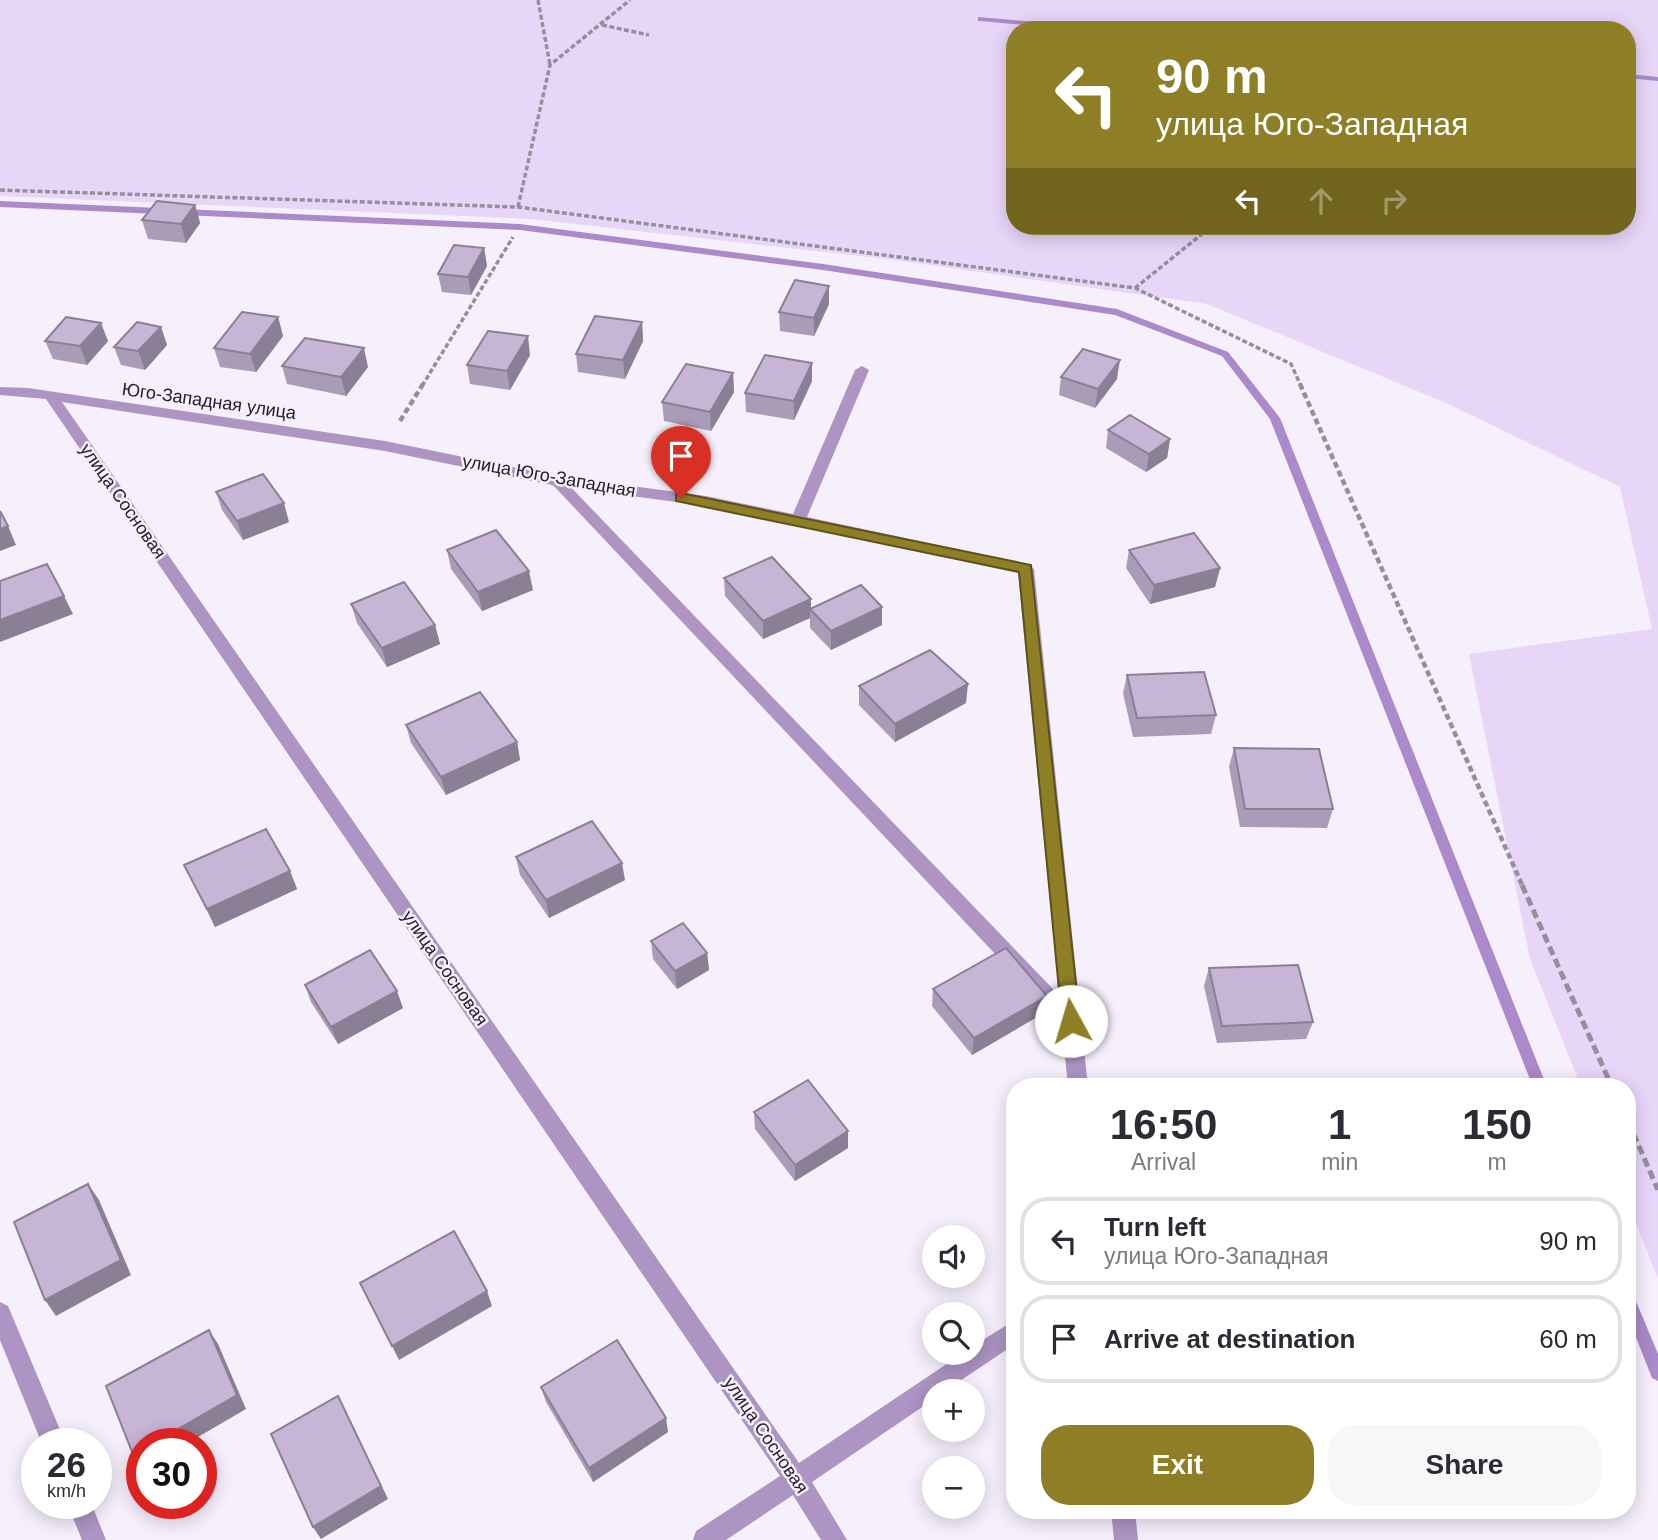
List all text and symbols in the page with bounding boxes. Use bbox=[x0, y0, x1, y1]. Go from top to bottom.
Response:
icon: left bbox=[1041, 49, 1132, 140]
text: 90 m bbox=[1156, 49, 1268, 103]
text: улица Юго-Западная bbox=[1156, 106, 1468, 142]
icon: left bbox=[1229, 182, 1267, 220]
icon: ahead bbox=[1302, 182, 1340, 220]
icon: right bbox=[1375, 182, 1413, 220]
street label: Юго-Западная улица bbox=[121, 379, 298, 423]
pin bbox=[651, 426, 711, 498]
icon: arrive bbox=[662, 437, 700, 475]
street label: улица Сосновая bbox=[76, 440, 170, 562]
street label: улица Юго-Западная bbox=[461, 451, 637, 501]
street label: улица Сосновая bbox=[398, 907, 492, 1029]
position arrow bbox=[1034, 984, 1108, 1058]
text: 16:50 bbox=[1110, 1101, 1217, 1148]
text: 1 bbox=[1328, 1101, 1351, 1148]
text: 150 bbox=[1462, 1101, 1532, 1148]
text: Arrival bbox=[1131, 1149, 1196, 1175]
text: min bbox=[1321, 1149, 1358, 1175]
text: m bbox=[1488, 1149, 1507, 1175]
text: Turn left bbox=[1104, 1212, 1206, 1242]
icon: left bbox=[1045, 1222, 1083, 1260]
map controls bbox=[922, 1225, 985, 1519]
button: sound bbox=[922, 1225, 985, 1288]
text: 90 m bbox=[1539, 1226, 1597, 1256]
text: улица Юго-Западная bbox=[1104, 1243, 1329, 1269]
button: search bbox=[922, 1302, 985, 1365]
icon: arrive bbox=[1045, 1320, 1083, 1358]
text: Arrive at destination bbox=[1104, 1324, 1355, 1354]
text: 60 m bbox=[1539, 1324, 1597, 1354]
street label: улица Сосновая bbox=[720, 1373, 812, 1497]
button: + bbox=[922, 1379, 985, 1442]
button: Exit bbox=[1041, 1425, 1314, 1505]
button: Share bbox=[1328, 1425, 1601, 1505]
speed limit sign: 30 bbox=[126, 1428, 217, 1519]
text: 26 bbox=[47, 1445, 86, 1484]
button: − bbox=[922, 1456, 985, 1519]
text: km/h bbox=[47, 1481, 86, 1501]

